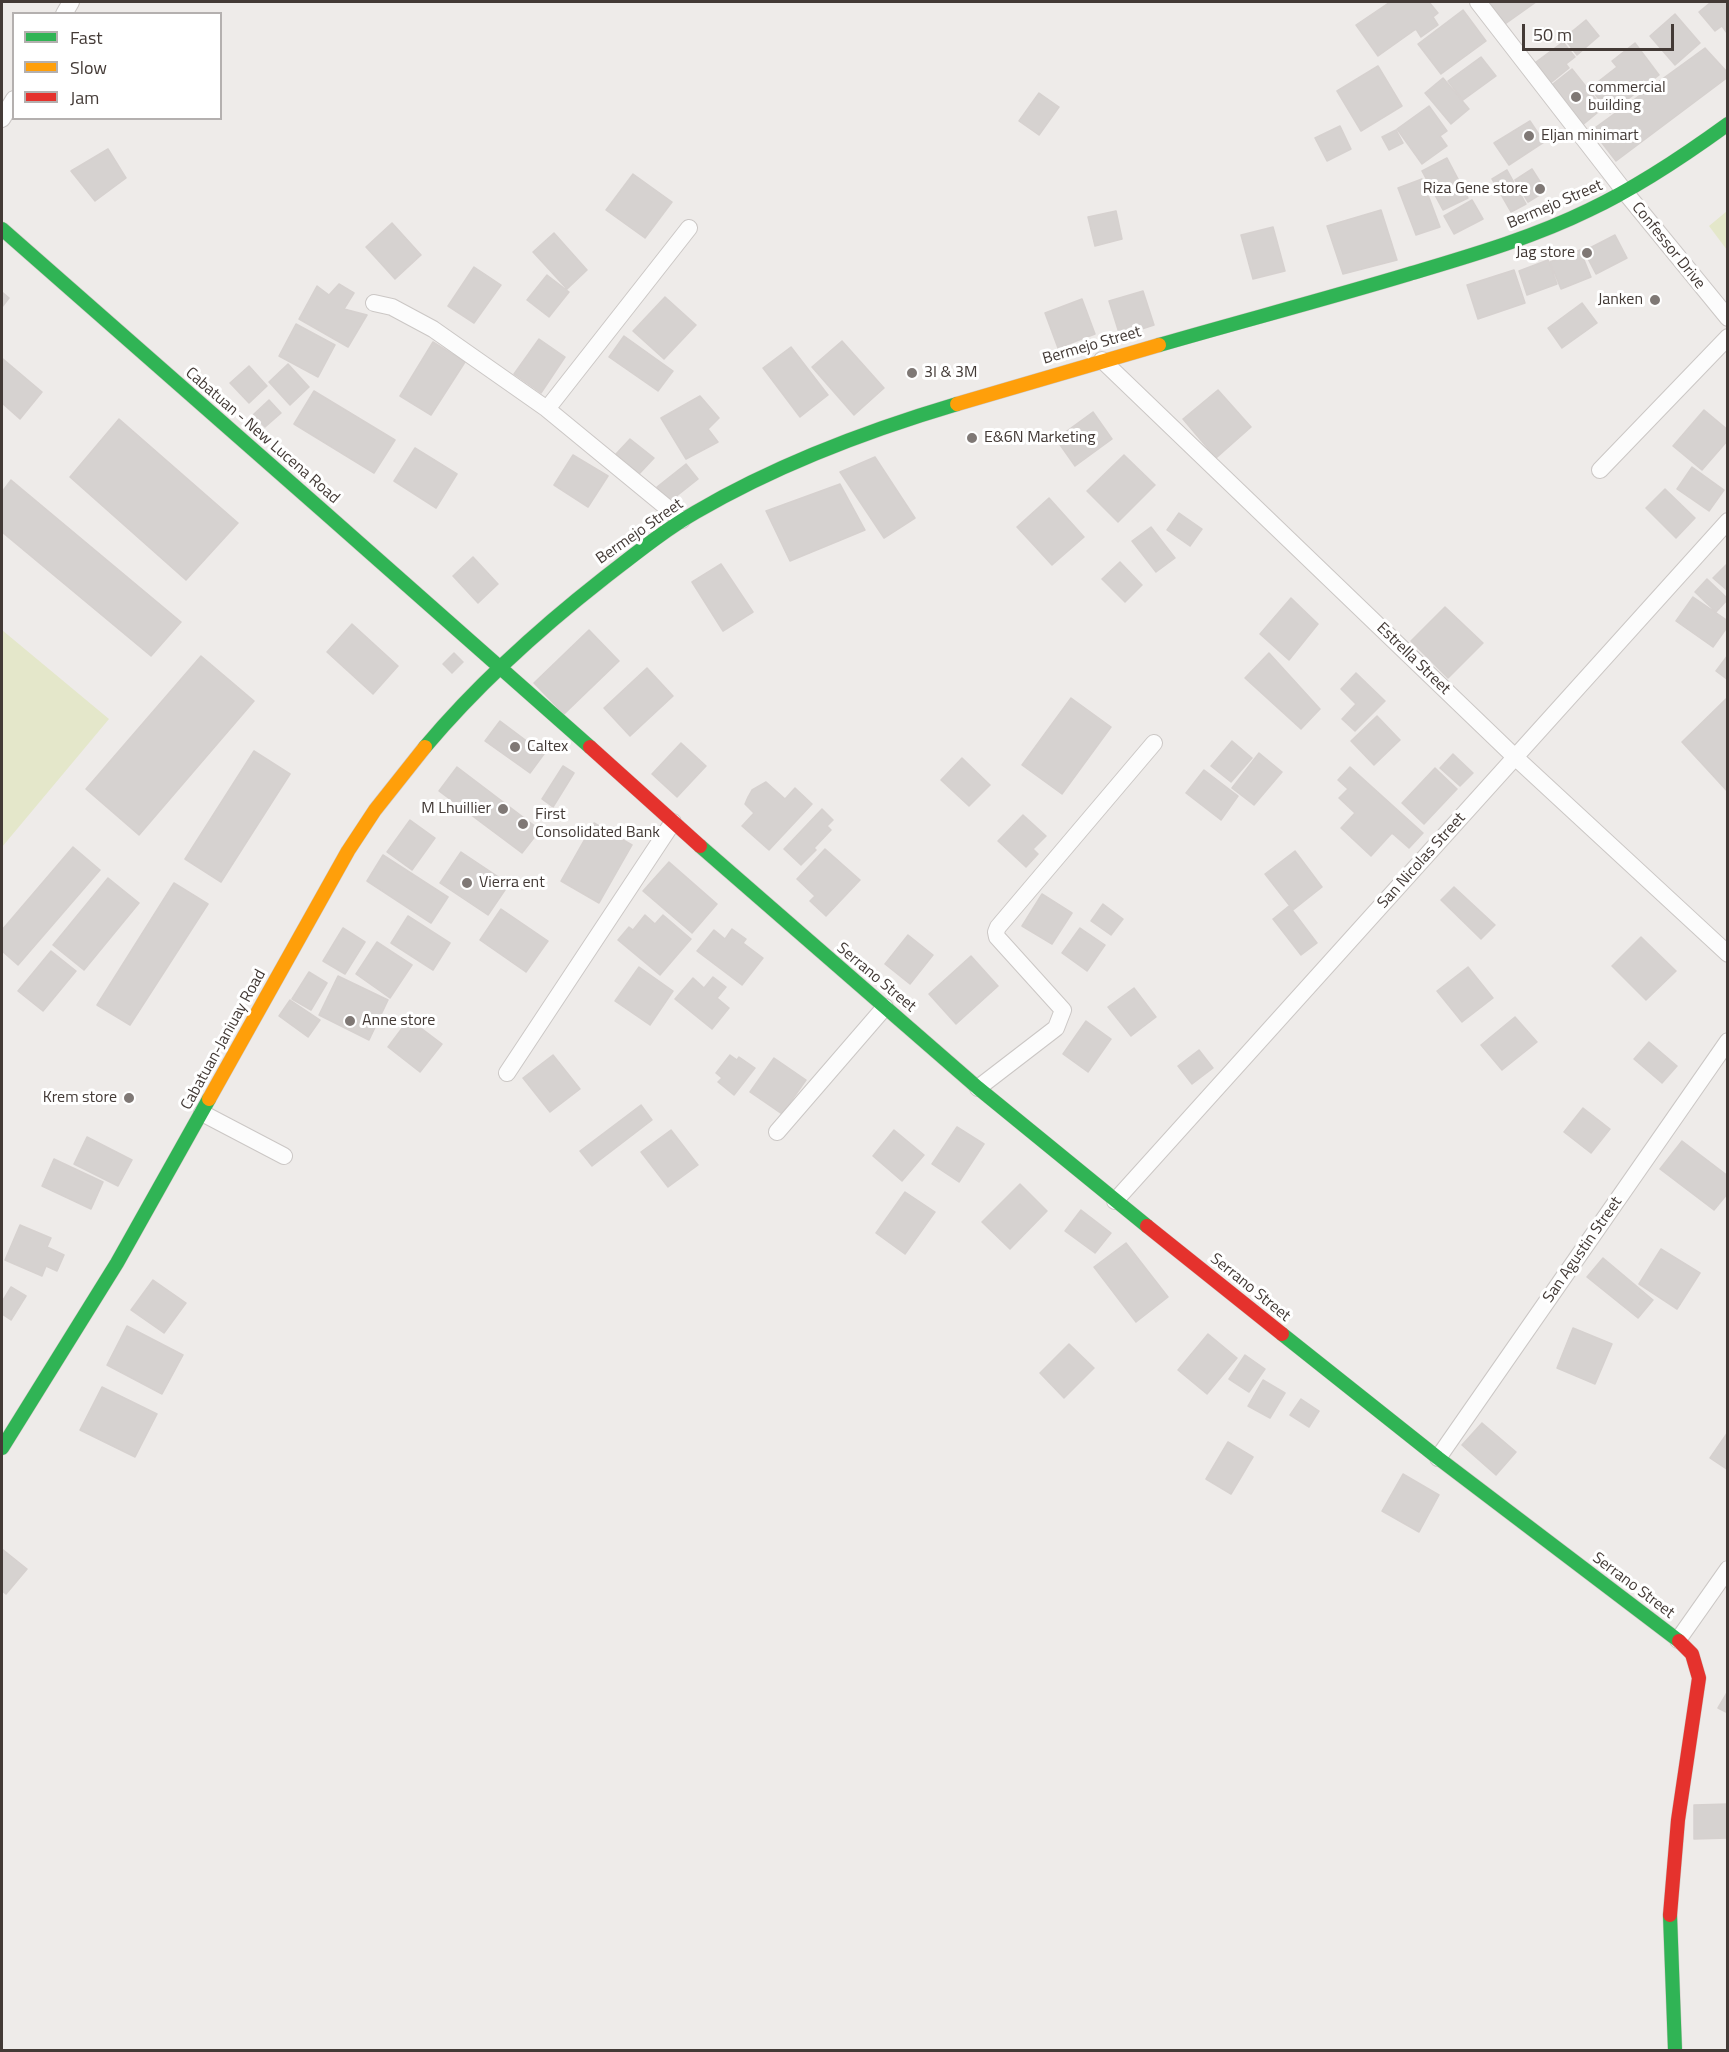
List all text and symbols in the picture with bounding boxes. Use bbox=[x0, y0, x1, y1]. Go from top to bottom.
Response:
legend bbox=[12, 12, 222, 120]
scale bar bbox=[1525, 12, 1676, 50]
text: 50 m bbox=[1533, 21, 1572, 48]
text: Fast bbox=[70, 24, 103, 51]
text: Slow bbox=[70, 54, 107, 81]
place label: commercial building bbox=[1588, 78, 1666, 116]
text: Jam bbox=[70, 84, 99, 111]
marker: commercial building bbox=[1569, 90, 1583, 104]
place label: Eljan minimart bbox=[1541, 126, 1639, 146]
marker: Eljan minimart bbox=[1522, 129, 1536, 143]
street label: Bermejo Street bbox=[1504, 176, 1606, 234]
place label: Riza Gene store bbox=[1423, 179, 1528, 199]
marker: Riza Gene store bbox=[1533, 182, 1547, 196]
street label: Confessor Drive bbox=[1627, 199, 1709, 293]
place label: Jag store bbox=[1516, 243, 1575, 263]
marker: Jag store bbox=[1580, 246, 1594, 260]
place label: Janken bbox=[1598, 290, 1643, 310]
marker: Janken bbox=[1648, 293, 1662, 307]
street label: Bermejo Street bbox=[1040, 323, 1144, 369]
place label: 3I & 3M bbox=[924, 363, 977, 383]
street label: Cabatuan - New Lucena Road bbox=[181, 364, 343, 508]
marker: 3I & 3M bbox=[905, 366, 919, 380]
place label: E&6N Marketing bbox=[984, 428, 1096, 448]
marker: E&6N Marketing bbox=[965, 431, 979, 445]
street label: Bermejo Street bbox=[593, 495, 687, 569]
street label: Estrella Street bbox=[1372, 619, 1454, 699]
place label: Caltex bbox=[527, 737, 568, 757]
marker: Caltex bbox=[508, 740, 522, 754]
place label: M Lhuillier bbox=[421, 799, 491, 819]
marker: M Lhuillier bbox=[496, 802, 510, 816]
place label: First Consolidated Bank bbox=[535, 805, 660, 843]
street label: San Nicolas Street bbox=[1374, 809, 1470, 913]
marker: First Consolidated Bank bbox=[516, 817, 530, 831]
place label: Vierra ent bbox=[479, 873, 545, 893]
marker: Vierra ent bbox=[460, 876, 474, 890]
street label: Serrano Street bbox=[832, 939, 920, 1017]
street label: Cabatuan-Janiuay Road bbox=[177, 966, 271, 1114]
place label: Anne store bbox=[362, 1011, 435, 1031]
marker: Anne store bbox=[343, 1014, 357, 1028]
place label: Krem store bbox=[43, 1088, 117, 1108]
marker: Krem store bbox=[122, 1091, 136, 1105]
street label: San Agustin Street bbox=[1539, 1193, 1627, 1307]
street label: Serrano Street bbox=[1206, 1250, 1294, 1326]
street label: Serrano Street bbox=[1588, 1549, 1678, 1623]

